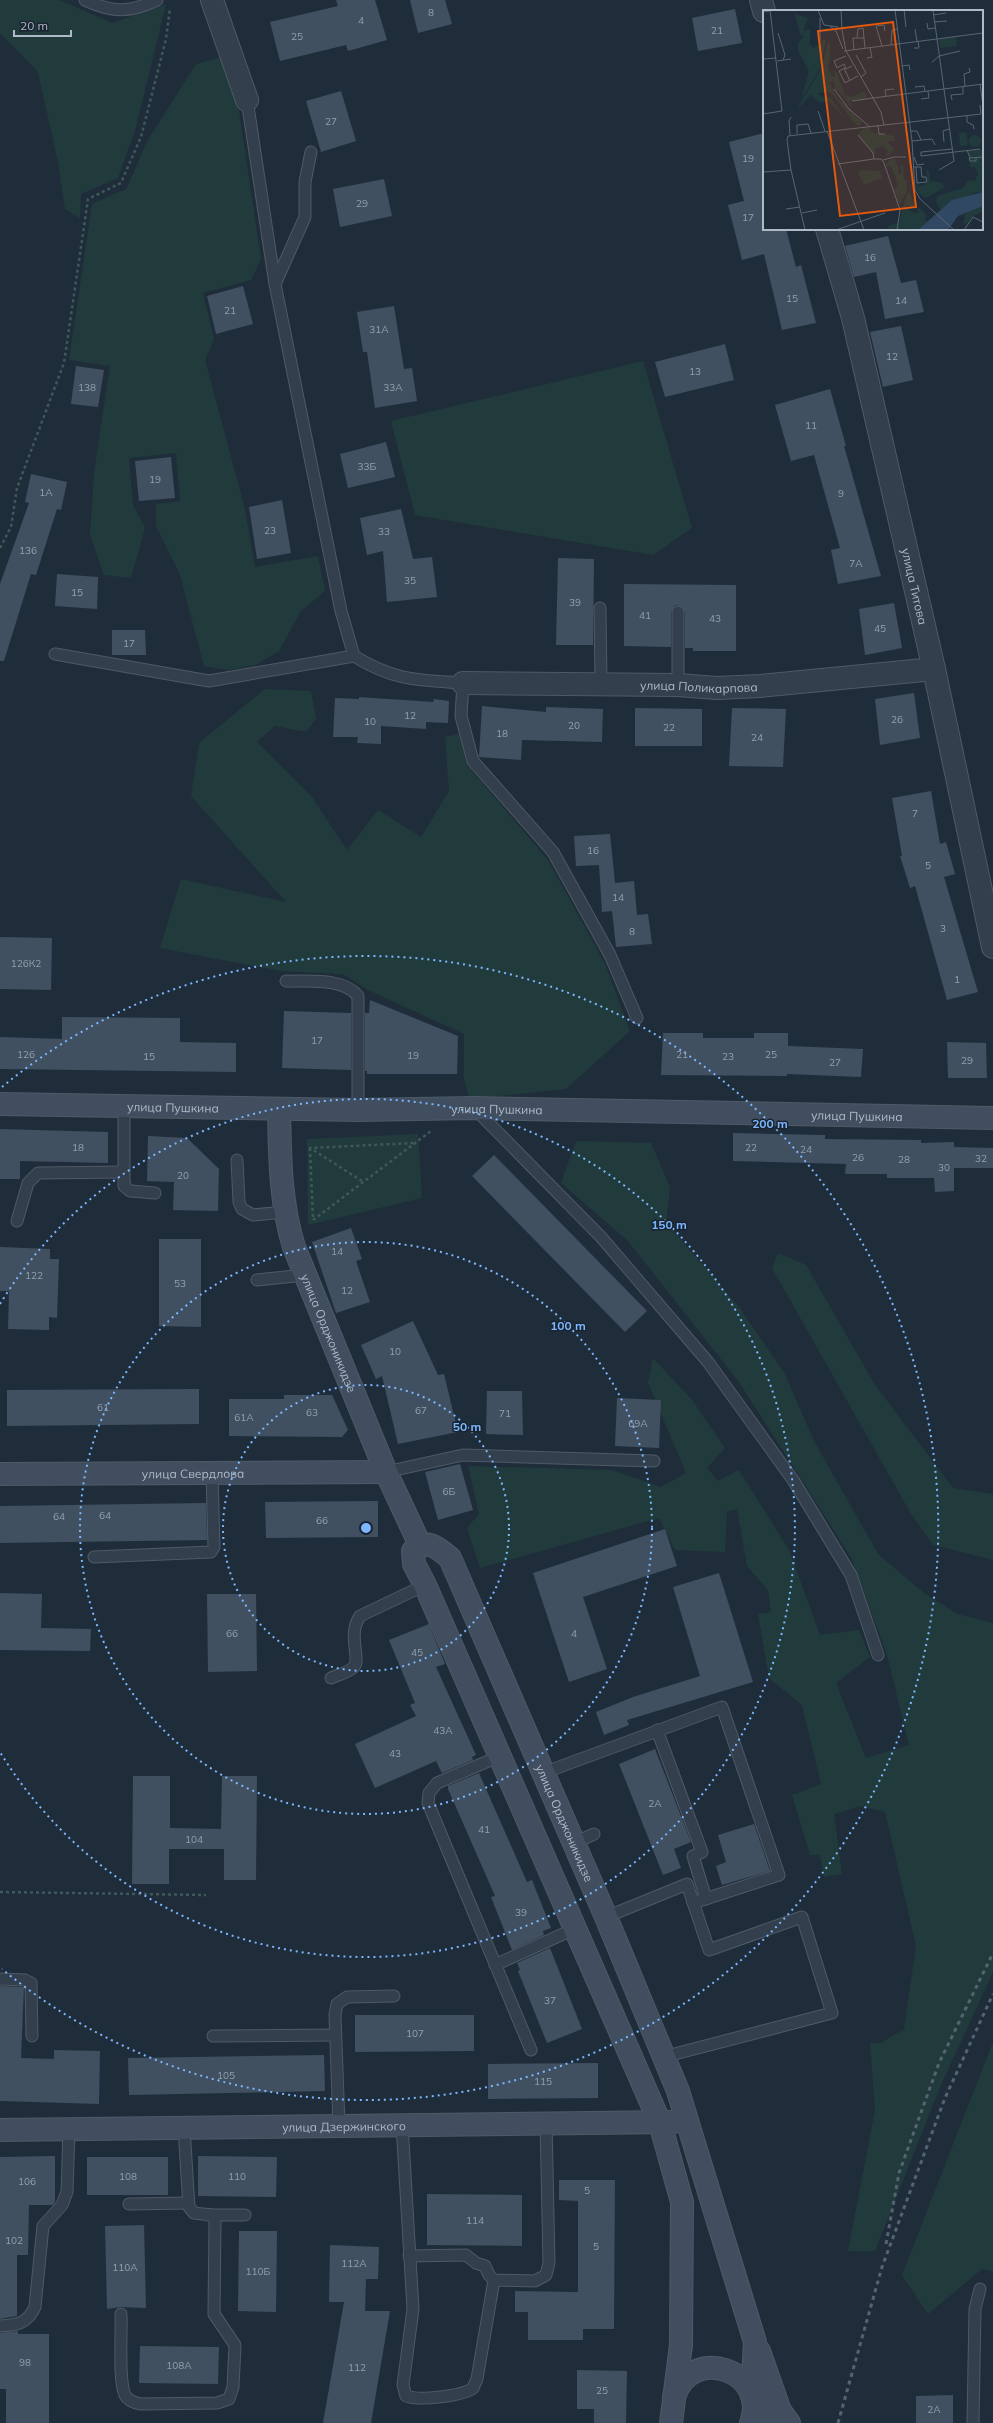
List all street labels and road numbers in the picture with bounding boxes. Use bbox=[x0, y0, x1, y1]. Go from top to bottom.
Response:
street label: улица Титова bbox=[899, 546, 931, 626]
street label: улица Поликарпова bbox=[640, 677, 758, 696]
street label: улица Пушкина bbox=[127, 1099, 219, 1115]
street label: улица Пушкина bbox=[451, 1100, 543, 1117]
street label: улица Пушкина bbox=[811, 1107, 903, 1124]
street label: улица Орджоникидзе bbox=[298, 1271, 360, 1395]
street label: улица Свердлова bbox=[142, 1465, 244, 1481]
street label: улица Орджоникидзе bbox=[533, 1762, 597, 1884]
street label: улица Дзержинского bbox=[282, 2118, 406, 2134]

